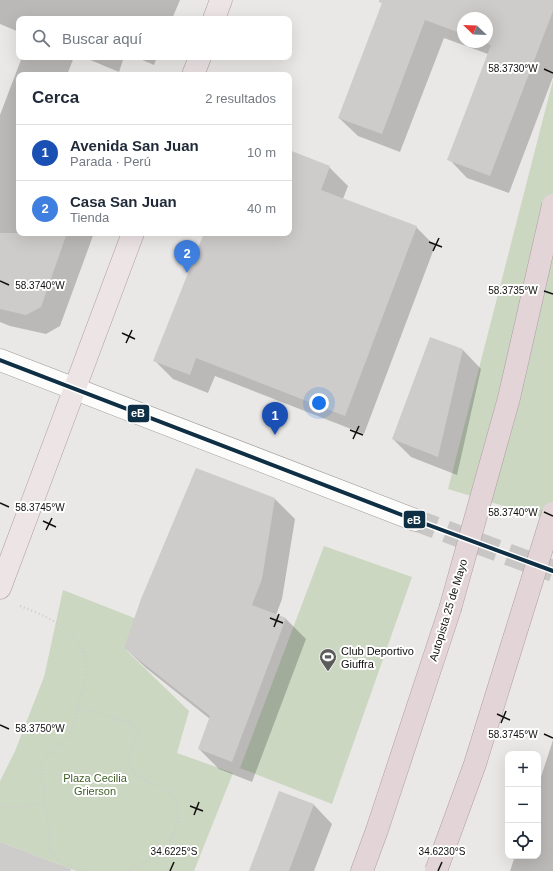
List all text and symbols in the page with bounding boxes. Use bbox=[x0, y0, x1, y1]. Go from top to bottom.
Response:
north arrow bbox=[457, 12, 493, 48]
search box bbox=[16, 16, 292, 60]
icon: search bbox=[30, 27, 52, 49]
text: Buscar aquí bbox=[62, 30, 142, 47]
text: 58.3730°W bbox=[488, 63, 538, 74]
text: Cerca bbox=[32, 88, 79, 107]
text: 2 resultados bbox=[205, 91, 276, 106]
text: Avenida San Juan bbox=[70, 137, 199, 154]
text: 1 bbox=[41, 145, 49, 160]
text: 10 m bbox=[247, 145, 276, 160]
text: Parada · Perú bbox=[70, 154, 151, 169]
text: Casa San Juan bbox=[70, 193, 177, 210]
text: 2 bbox=[41, 201, 49, 216]
text: 40 m bbox=[247, 201, 276, 216]
text: Tienda bbox=[70, 210, 109, 225]
pin: 2 bbox=[174, 240, 200, 273]
text: 58.3740°W bbox=[15, 280, 65, 291]
text: 58.3735°W bbox=[488, 285, 538, 296]
your location bbox=[309, 393, 329, 413]
pin: 1 bbox=[262, 402, 288, 435]
line badge: eB bbox=[127, 404, 150, 423]
text: eB bbox=[131, 407, 145, 419]
text: 58.3745°W bbox=[15, 502, 65, 513]
text: 58.3740°W bbox=[488, 507, 538, 518]
line badge: eB bbox=[403, 510, 426, 529]
text: eB bbox=[407, 514, 421, 526]
street label: Autopista 25 de Mayo bbox=[427, 557, 469, 663]
place label: Club Deportivo Giuffra bbox=[341, 645, 414, 670]
sports icon: Club Deportivo Giuffra bbox=[318, 647, 338, 672]
text: 58.3750°W bbox=[15, 723, 65, 734]
text: 58.3745°W bbox=[488, 729, 538, 740]
map controls bbox=[505, 751, 541, 859]
button: + bbox=[505, 751, 541, 787]
park label: Plaza Cecilia Grierson bbox=[63, 772, 128, 797]
button: − bbox=[505, 787, 541, 823]
button: locate bbox=[505, 823, 541, 859]
text: 34.6225°S bbox=[151, 846, 198, 857]
text: 34.6230°S bbox=[419, 846, 466, 857]

